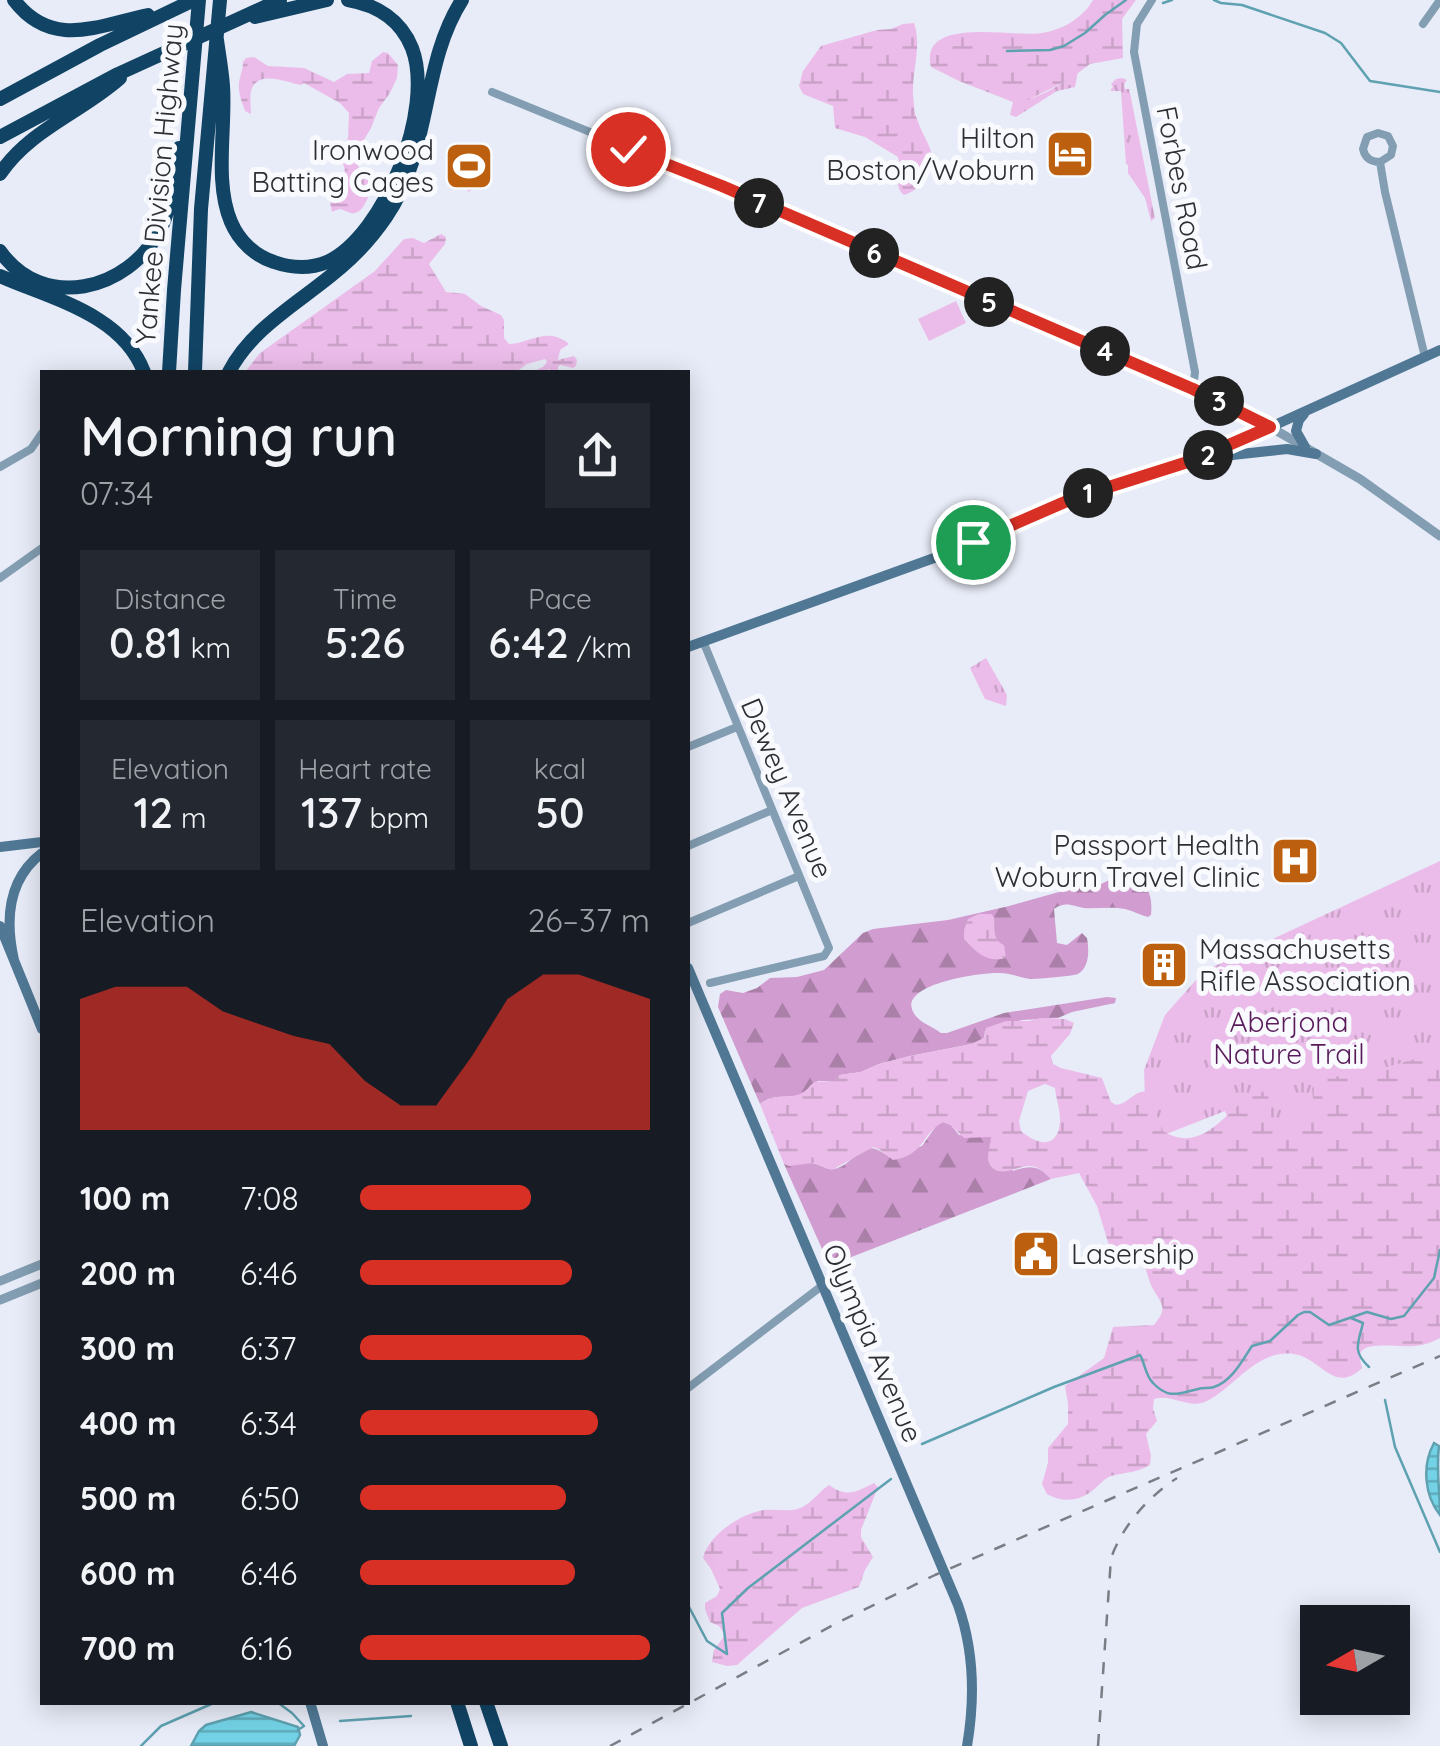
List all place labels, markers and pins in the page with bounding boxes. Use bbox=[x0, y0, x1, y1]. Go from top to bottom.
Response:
pin bbox=[586, 107, 671, 192]
place label: Hilton Boston/Woburn bbox=[826, 120, 1035, 187]
hotel icon: Hilton Boston/Woburn bbox=[1044, 128, 1096, 180]
place label: Ironwood Batting Cages bbox=[251, 132, 434, 199]
sports icon: Ironwood Batting Cages bbox=[443, 140, 495, 192]
pin: 7 bbox=[734, 178, 784, 228]
pin: 6 bbox=[849, 228, 899, 278]
pin: 5 bbox=[964, 277, 1014, 327]
pin: 4 bbox=[1080, 326, 1130, 376]
pin: 3 bbox=[1194, 376, 1244, 426]
pin: 2 bbox=[1183, 430, 1233, 480]
pin: 1 bbox=[1063, 468, 1113, 518]
pin bbox=[931, 500, 1016, 585]
place label: Passport Health Woburn Travel Clinic bbox=[995, 827, 1260, 894]
hospital icon: Passport Health Woburn Travel Clinic bbox=[1269, 835, 1321, 887]
place label: Massachusetts Rifle Association bbox=[1199, 931, 1411, 998]
building icon: Massachusetts Rifle Association bbox=[1138, 939, 1190, 991]
public building icon: Lasership bbox=[1010, 1228, 1062, 1280]
place label: Lasership bbox=[1071, 1236, 1195, 1271]

